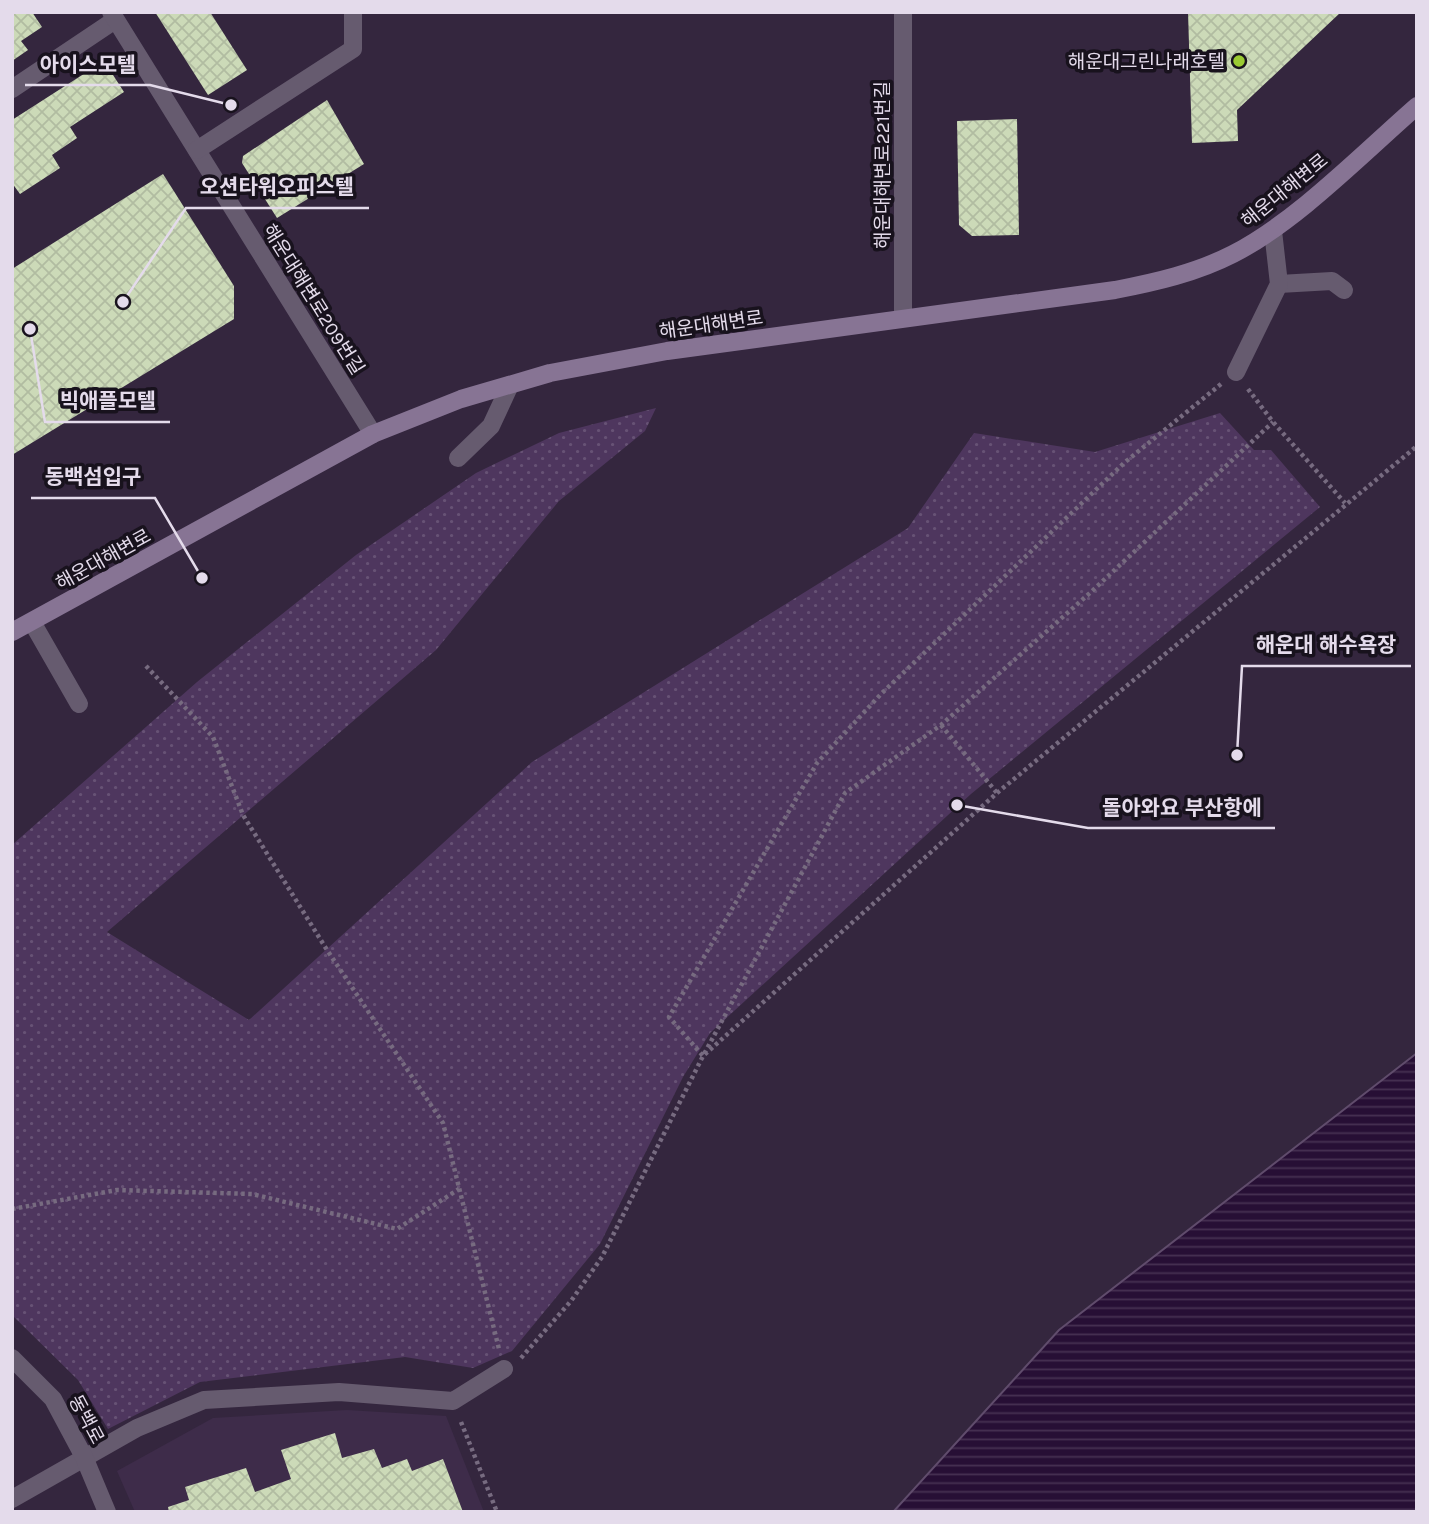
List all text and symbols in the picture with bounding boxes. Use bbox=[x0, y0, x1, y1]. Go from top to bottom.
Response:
callout: 아이스모텔 bbox=[25, 43, 150, 85]
place label: 해운대그린나래호텔 bbox=[1068, 51, 1225, 73]
text: 아이스모텔 bbox=[40, 53, 136, 77]
marker: 해운대그린나래호텔 bbox=[1231, 53, 1247, 69]
street label: 해운대해변로221번길 bbox=[872, 81, 894, 249]
street label: 해운대해변로 bbox=[1237, 149, 1332, 232]
callout: 오션타워오피스텔 bbox=[186, 166, 369, 208]
text: 오션타워오피스텔 bbox=[200, 175, 354, 199]
street label: 해운대해변로209번길 bbox=[258, 220, 368, 379]
street label: 해운대해변로 bbox=[658, 307, 765, 343]
callout: 빅애플모텔 bbox=[45, 380, 170, 422]
text: 빅애플모텔 bbox=[60, 389, 156, 413]
callout: 동백섬입구 bbox=[31, 456, 155, 498]
text: 동백섬입구 bbox=[45, 465, 141, 489]
street label: 해운대해변로 bbox=[52, 525, 155, 595]
callout: 해운대 해수욕장 bbox=[1242, 624, 1411, 666]
text: 해운대 해수욕장 bbox=[1256, 633, 1396, 657]
callout: 돌아와요 부산항에 bbox=[1088, 786, 1275, 828]
text: 돌아와요 부산항에 bbox=[1102, 796, 1262, 820]
street label: 동백로 bbox=[64, 1391, 108, 1448]

